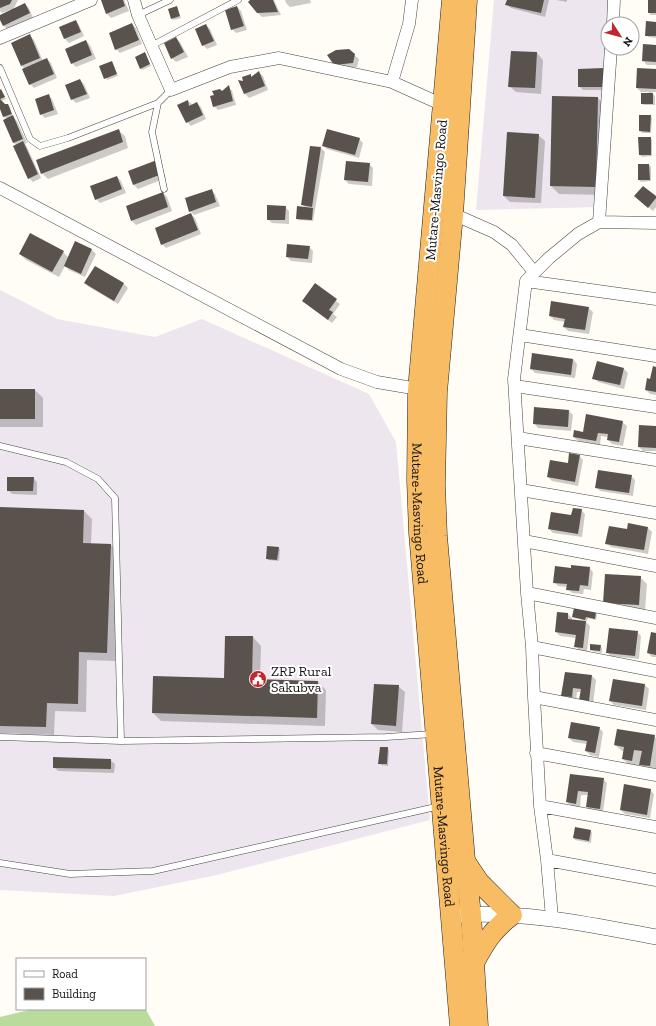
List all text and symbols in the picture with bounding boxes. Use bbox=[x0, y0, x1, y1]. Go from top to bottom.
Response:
north arrow bbox=[600, 16, 640, 56]
text: N bbox=[620, 34, 635, 49]
street label: Mutare-Masvingo Road bbox=[422, 119, 451, 261]
street label: Mutare-Masvingo Road bbox=[408, 443, 431, 585]
place label: ZRP Rural Sakubva bbox=[271, 663, 332, 696]
public building icon: ZRP Rural Sakubva bbox=[248, 669, 268, 689]
street label: Mutare-Masvingo Road bbox=[429, 765, 458, 908]
legend bbox=[16, 958, 146, 1010]
text: Road bbox=[52, 967, 78, 981]
text: Building bbox=[52, 987, 96, 1001]

